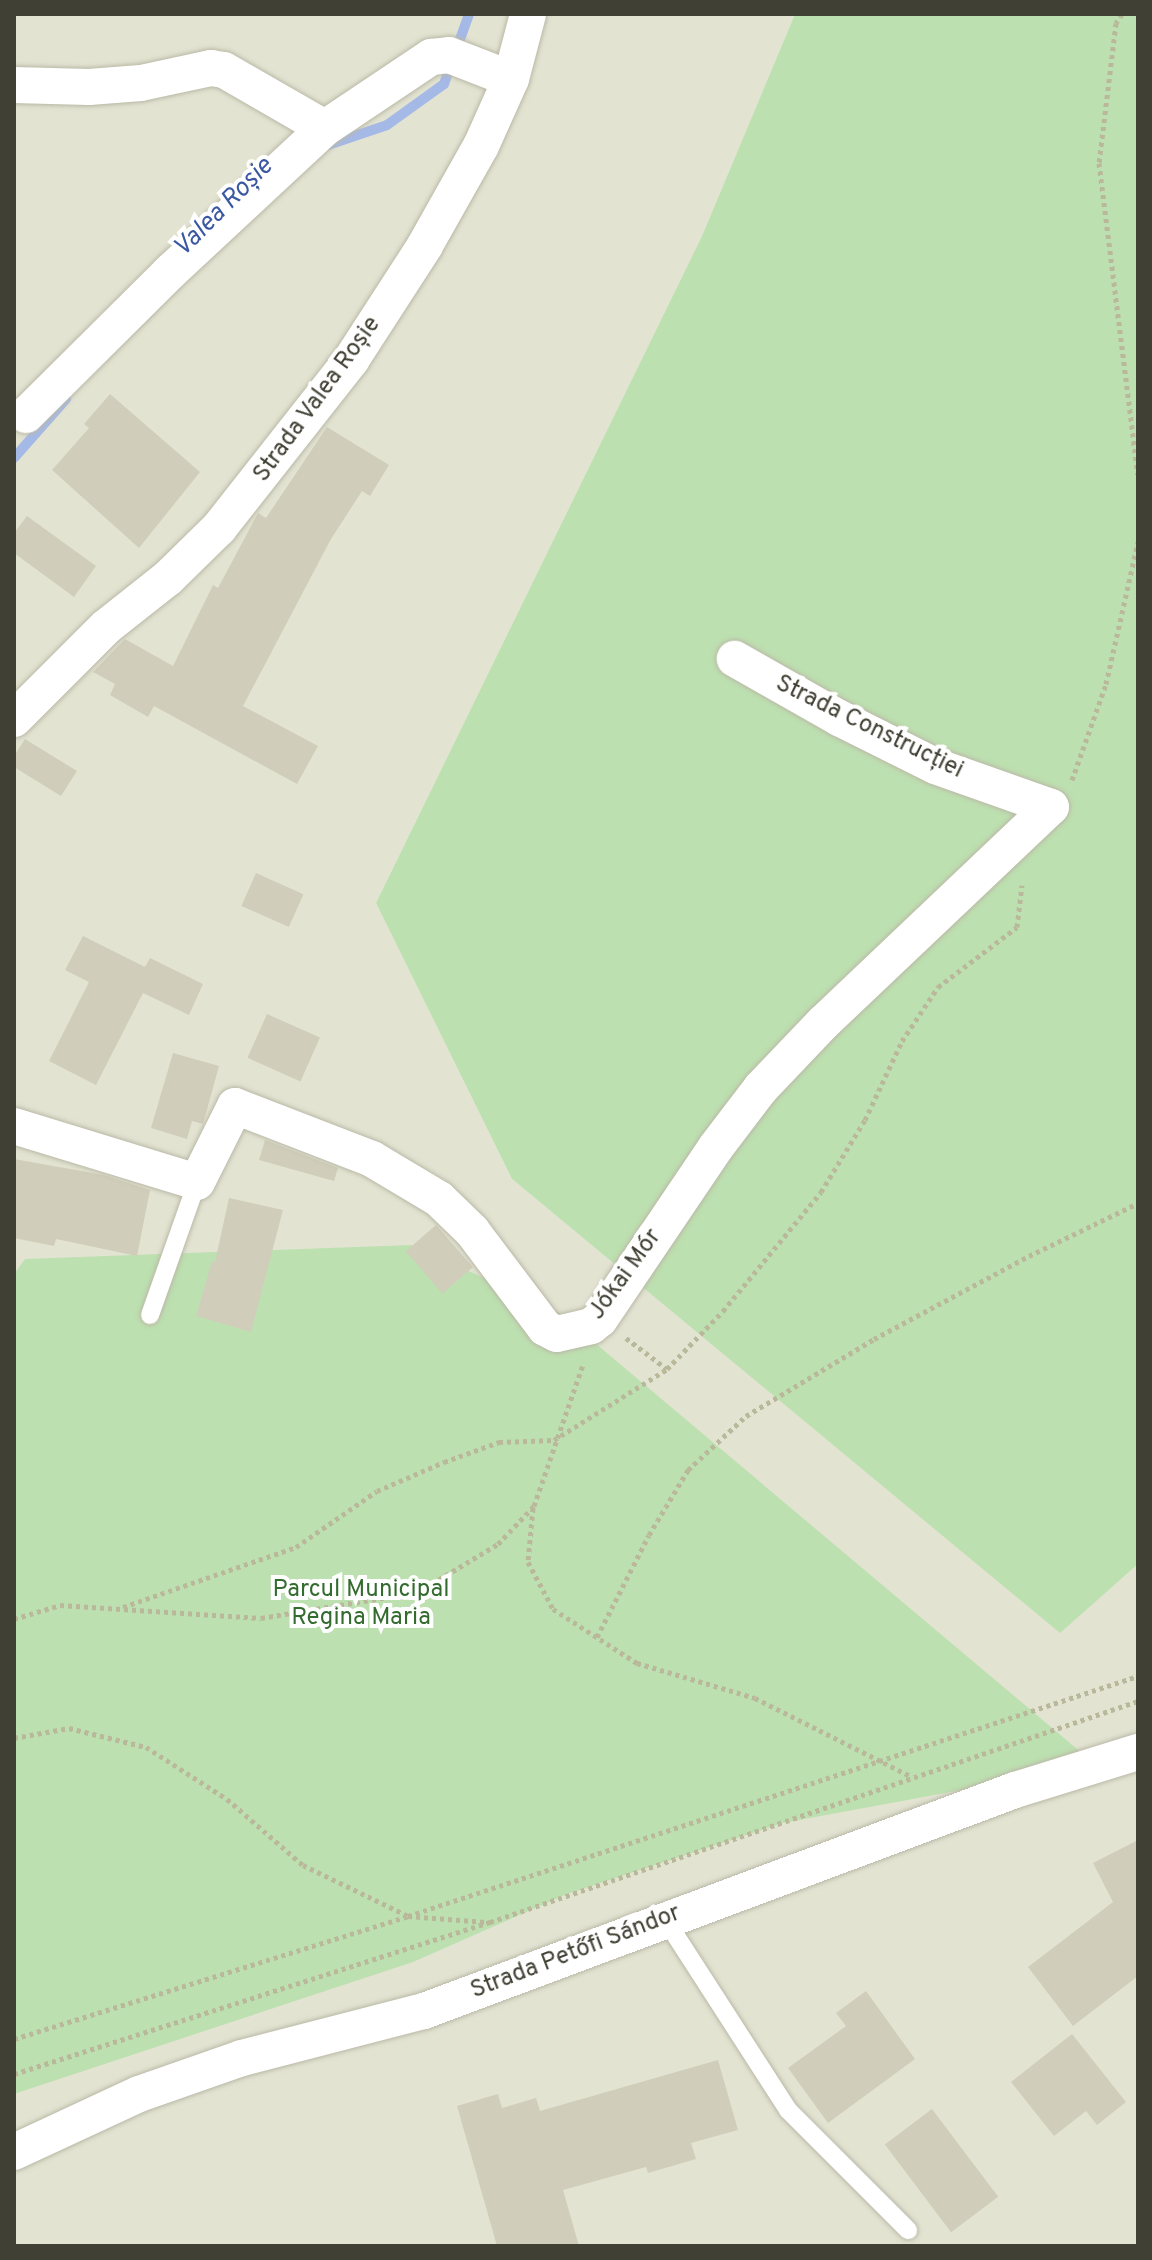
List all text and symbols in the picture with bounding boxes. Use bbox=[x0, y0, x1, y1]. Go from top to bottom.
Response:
water label: Valea Roșie bbox=[168, 152, 280, 264]
street label: Strada Valea Roșie bbox=[248, 311, 388, 489]
street label: Strada Construcției bbox=[770, 670, 968, 786]
street label: Jókai Mór bbox=[583, 1224, 669, 1326]
park label: Parcul Municipal Regina Maria bbox=[273, 1577, 449, 1633]
street label: Strada Petőfi Sándor bbox=[467, 1900, 685, 2006]

